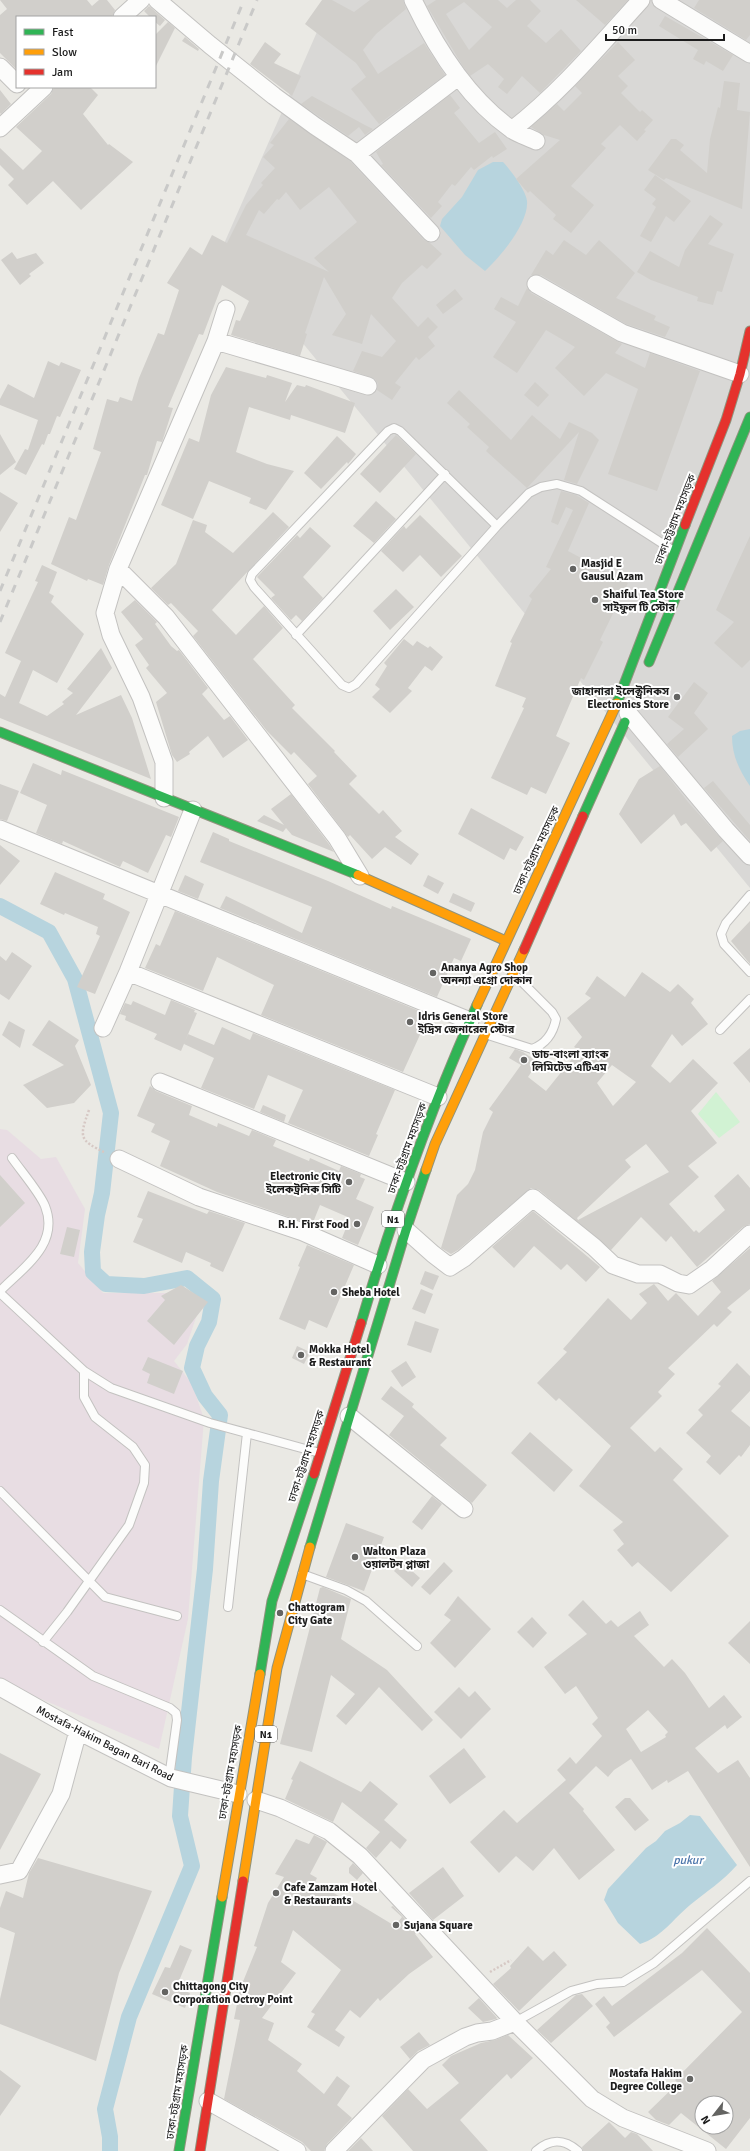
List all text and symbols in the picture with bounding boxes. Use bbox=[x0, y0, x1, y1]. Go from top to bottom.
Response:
legend bbox=[16, 16, 156, 88]
scale bar bbox=[606, 16, 724, 42]
text: 50 m bbox=[612, 23, 637, 38]
text: Fast bbox=[52, 25, 73, 40]
text: Slow bbox=[52, 45, 77, 60]
text: Jam bbox=[52, 65, 73, 80]
street label: ঢাকা-চট্টগ্রাম মহাসড়ক bbox=[652, 472, 699, 567]
place label: Masjid E Gausul Azam bbox=[581, 557, 643, 583]
marker: Masjid E Gausul Azam bbox=[568, 564, 578, 574]
place label: Shaiful Tea Store সাইফুল টি স্টোর bbox=[602, 588, 684, 614]
marker: Shaiful Tea Store সাইফুল টি স্টোর bbox=[590, 595, 600, 605]
place label: জাহানারা ইলেক্ট্রনিকস Electronics Store bbox=[571, 685, 670, 711]
marker: জাহানারা ইলেক্ট্রনিকস Electronics Store bbox=[672, 692, 682, 702]
street label: ঢাকা-চট্টগ্রাম মহাসড়ক bbox=[510, 804, 563, 897]
place label: Ananya Agro Shop অনন্যা এগ্রো দোকান bbox=[440, 961, 532, 987]
marker: Ananya Agro Shop অনন্যা এগ্রো দোকান bbox=[428, 968, 438, 978]
place label: Idris General Store ইদ্রিস জেনারেল স্টোর bbox=[417, 1010, 515, 1036]
marker: Idris General Store ইদ্রিস জেনারেল স্টোর bbox=[405, 1017, 415, 1027]
place label: ডাচ-বাংলা ব্যাংক লিমিটেড এটিএম bbox=[531, 1048, 610, 1074]
marker: ডাচ-বাংলা ব্যাংক লিমিটেড এটিএম bbox=[519, 1055, 529, 1065]
street label: ঢাকা-চট্টগ্রাম মহাসড়ক bbox=[385, 1101, 430, 1196]
place label: Electronic City ইলেকট্রনিক সিটি bbox=[265, 1170, 342, 1196]
marker: Electronic City ইলেকট্রনিক সিটি bbox=[344, 1177, 354, 1187]
road number: N1 bbox=[382, 1211, 404, 1227]
place label: R.H. First Food bbox=[278, 1218, 349, 1231]
marker: R.H. First Food bbox=[352, 1219, 362, 1229]
place label: Sheba Hotel bbox=[342, 1286, 400, 1299]
marker: Sheba Hotel bbox=[329, 1287, 339, 1297]
place label: Mokka Hotel & Restaurant bbox=[309, 1343, 371, 1369]
marker: Mokka Hotel & Restaurant bbox=[296, 1350, 306, 1360]
street label: ঢাকা-চট্টগ্রাম মহাসড়ক bbox=[285, 1409, 327, 1505]
place label: Walton Plaza ওয়ালটন প্লাজা bbox=[363, 1545, 430, 1571]
marker: Walton Plaza ওয়ালটন প্লাজা bbox=[350, 1552, 360, 1562]
place label: Chattogram City Gate bbox=[288, 1601, 345, 1627]
marker: Chattogram City Gate bbox=[275, 1608, 285, 1618]
street label: Mostafa-Hakim Bagan Bari Road bbox=[34, 1703, 176, 1784]
street label: ঢাকা-চট্টগ্রাম মহাসড়ক bbox=[216, 1724, 245, 1821]
road number: N1 bbox=[255, 1726, 277, 1742]
water label: pukur bbox=[673, 1853, 704, 1868]
place label: Cafe Zamzam Hotel & Restaurants bbox=[284, 1881, 378, 1907]
marker: Cafe Zamzam Hotel & Restaurants bbox=[271, 1888, 281, 1898]
place label: Sujana Square bbox=[404, 1919, 473, 1932]
marker: Sujana Square bbox=[391, 1920, 401, 1930]
place label: Chittagong City Corporation Octroy Point bbox=[173, 1980, 293, 2006]
marker: Chittagong City Corporation Octroy Point bbox=[160, 1987, 170, 1997]
street label: ঢাকা-চট্টগ্রাম মহাসড়ক bbox=[163, 2044, 191, 2141]
place label: Mostafa Hakim Degree College bbox=[609, 2067, 683, 2093]
marker: Mostafa Hakim Degree College bbox=[685, 2074, 695, 2084]
north arrow bbox=[694, 2095, 734, 2135]
text: N bbox=[698, 2113, 713, 2127]

